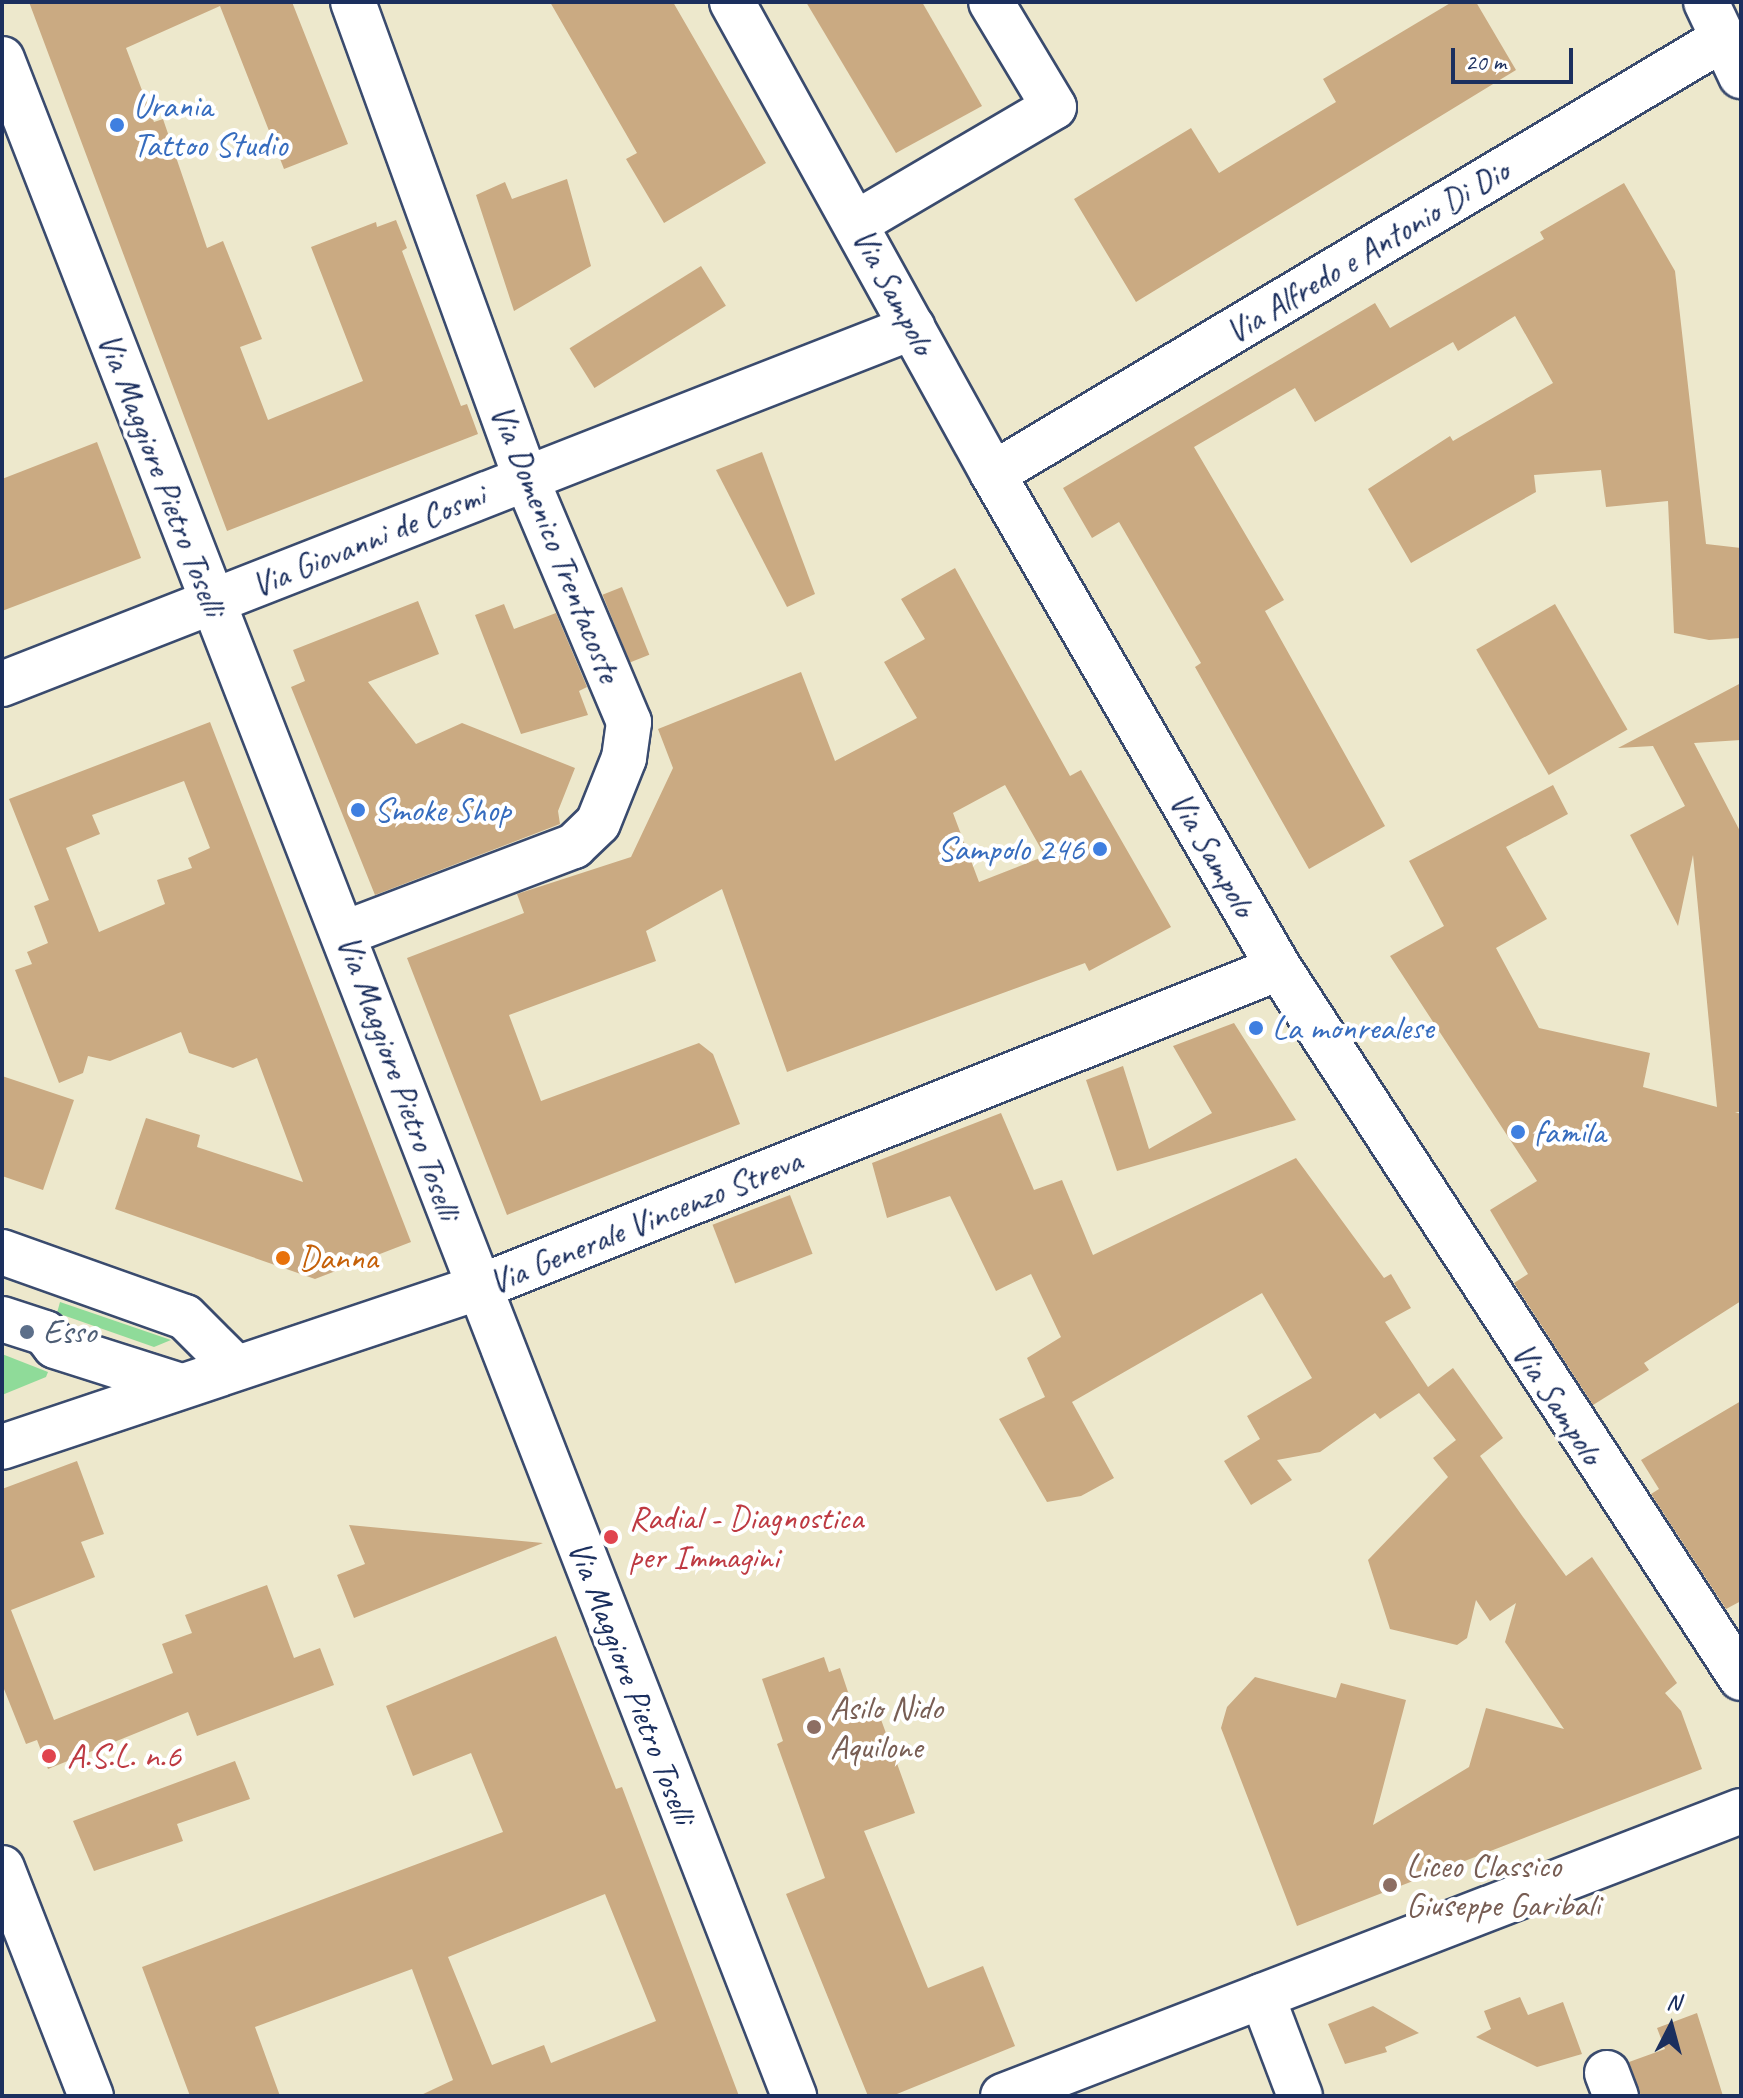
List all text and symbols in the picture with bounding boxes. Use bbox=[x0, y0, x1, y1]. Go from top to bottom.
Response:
scale bar bbox=[1455, 32, 1577, 82]
text: 20 m bbox=[1465, 47, 1506, 77]
place label: Urania Tattoo Studio bbox=[133, 85, 288, 164]
marker: Urania Tattoo Studio bbox=[108, 116, 126, 134]
street label: Via Alfredo e Antonio Di Dio bbox=[1218, 150, 1516, 352]
street label: Via Sampolo bbox=[844, 221, 944, 361]
street label: Via Maggiore Pietro Toselli bbox=[89, 326, 235, 622]
street label: Via Domenico Trentacoste bbox=[482, 398, 630, 688]
street label: Via Giovanni de Cosmi bbox=[244, 474, 492, 606]
street label: Via Sampolo bbox=[1161, 784, 1265, 924]
place label: Smoke Shop bbox=[374, 790, 512, 830]
marker: Smoke Shop bbox=[349, 801, 367, 819]
place label: Sampolo 246 bbox=[937, 829, 1084, 869]
marker: Sampolo 246 bbox=[1091, 840, 1109, 858]
street label: Via Maggiore Pietro Toselli bbox=[328, 929, 470, 1225]
place label: La monrealese bbox=[1272, 1008, 1433, 1048]
marker: La monrealese bbox=[1247, 1019, 1265, 1037]
place label: famila bbox=[1534, 1112, 1605, 1152]
marker: famila bbox=[1509, 1123, 1527, 1141]
street label: Via Generale Vincenzo Streva bbox=[482, 1139, 808, 1303]
place label: Danna bbox=[299, 1238, 378, 1278]
marker: Danna bbox=[274, 1249, 292, 1267]
place label: Esso bbox=[43, 1312, 96, 1352]
marker: Esso bbox=[18, 1323, 36, 1341]
street label: Via Sampolo bbox=[1503, 1334, 1613, 1472]
place label: Radial - Diagnostica per Immagini bbox=[629, 1497, 863, 1576]
marker: Radial - Diagnostica per Immagini bbox=[600, 1526, 622, 1548]
street label: Via Maggiore Pietro Toselli bbox=[559, 1534, 705, 1830]
place label: Asilo Nido Aquilone bbox=[830, 1687, 943, 1766]
marker: Asilo Nido Aquilone bbox=[805, 1718, 823, 1736]
place label: A.S.L. n.6 bbox=[67, 1736, 181, 1776]
marker: A.S.L. n.6 bbox=[38, 1745, 60, 1767]
place label: Liceo Classico Giuseppe Garibali bbox=[1406, 1845, 1600, 1924]
marker: Liceo Classico Giuseppe Garibali bbox=[1381, 1876, 1399, 1894]
north arrow bbox=[1631, 1986, 1711, 2066]
text: N bbox=[1665, 1987, 1682, 2017]

